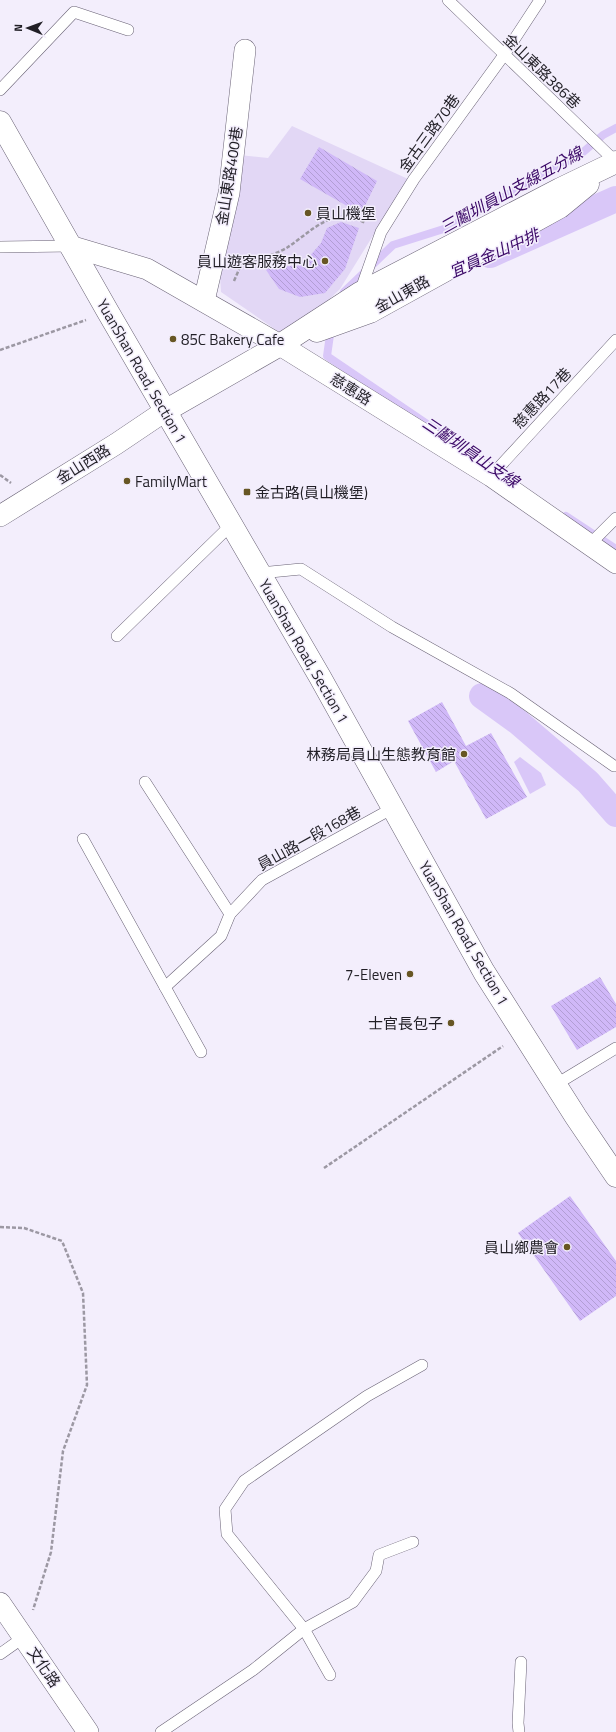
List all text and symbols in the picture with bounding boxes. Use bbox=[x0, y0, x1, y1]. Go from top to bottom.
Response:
north arrow bbox=[8, 8, 48, 48]
text: N bbox=[10, 24, 26, 32]
street label: 金山東路386巷 bbox=[498, 28, 586, 114]
street label: 金古三路70巷 bbox=[393, 89, 465, 177]
street label: 金山東路400巷 bbox=[210, 125, 248, 227]
water label: 三鬮圳員山支線五分線 bbox=[435, 140, 589, 239]
place label: 員山機堡 bbox=[316, 202, 376, 225]
marker: 員山機堡 bbox=[303, 208, 313, 218]
water label: 宜員金山中排 bbox=[445, 222, 545, 283]
place label: 員山遊客服務中心 bbox=[197, 250, 317, 273]
marker: 員山遊客服務中心 bbox=[320, 256, 330, 266]
street label: 金山東路 bbox=[370, 269, 434, 319]
street label: YuanShan Road, Section 1 bbox=[91, 295, 193, 447]
place label: 85C Bakery Cafe bbox=[181, 328, 284, 351]
marker: 85C Bakery Cafe bbox=[168, 334, 178, 344]
street label: 慈惠路17巷 bbox=[507, 362, 577, 434]
street label: 慈惠路 bbox=[326, 367, 376, 411]
water label: 三鬮圳員山支線 bbox=[418, 411, 526, 494]
street label: 金山西路 bbox=[51, 438, 115, 490]
place label: FamilyMart bbox=[135, 470, 208, 493]
marker: FamilyMart bbox=[122, 476, 132, 486]
place label: 金古路(員山機堡) bbox=[255, 481, 368, 504]
marker: 金古路(員山機堡) bbox=[242, 487, 252, 497]
street label: YuanShan Road, Section 1 bbox=[253, 575, 355, 727]
place label: 林務局員山生態教育館 bbox=[306, 743, 456, 766]
marker: 林務局員山生態教育館 bbox=[459, 749, 469, 759]
street label: 員山路一段168巷 bbox=[253, 800, 365, 876]
street label: YuanShan Road, Section 1 bbox=[413, 857, 515, 1009]
place label: 7-Eleven bbox=[345, 963, 402, 986]
marker: 7-Eleven bbox=[405, 969, 415, 979]
place label: 士官長包子 bbox=[368, 1012, 443, 1035]
marker: 士官長包子 bbox=[446, 1018, 456, 1028]
place label: 員山鄉農會 bbox=[484, 1236, 559, 1259]
marker: 員山鄉農會 bbox=[562, 1242, 572, 1252]
street label: 文化路 bbox=[22, 1642, 66, 1692]

